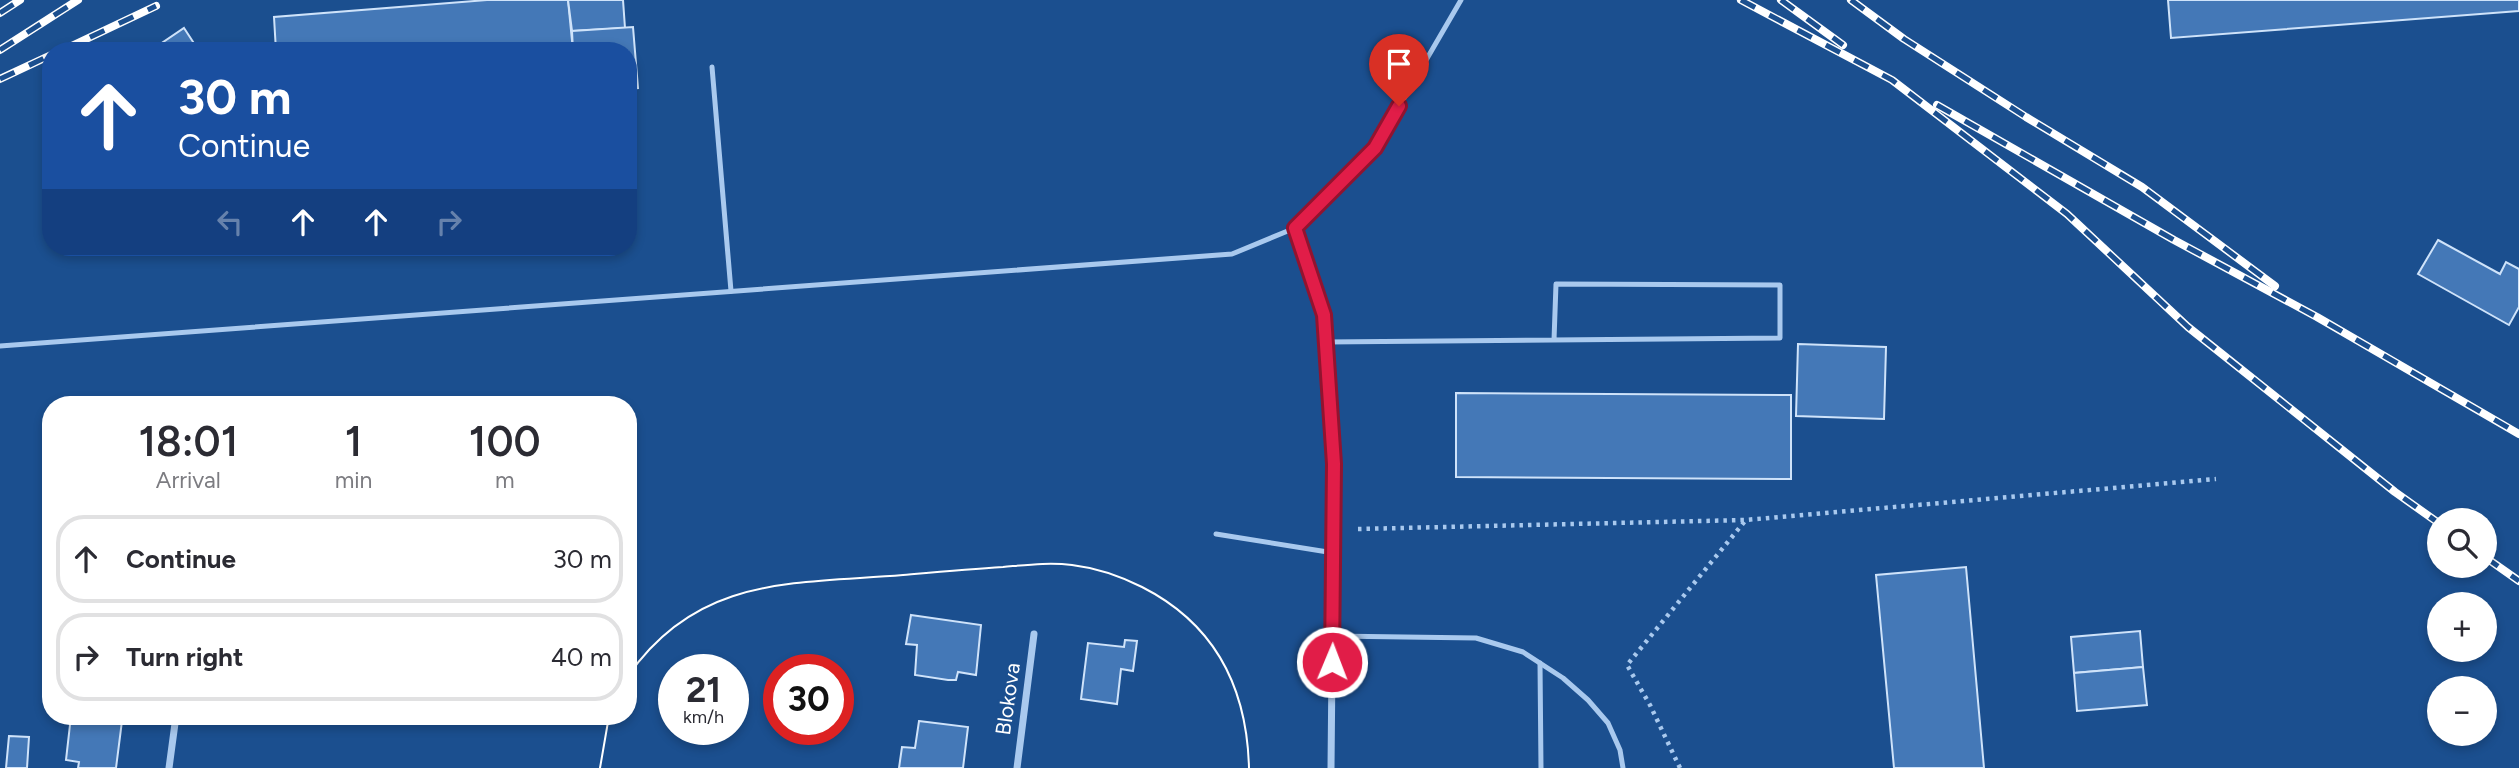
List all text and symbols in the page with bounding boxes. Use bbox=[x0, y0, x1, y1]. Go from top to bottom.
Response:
pin bbox=[1369, 34, 1429, 106]
icon: arrive bbox=[1380, 45, 1418, 83]
text: 30 m bbox=[178, 67, 291, 126]
icon: ahead bbox=[63, 70, 154, 161]
text: Continue bbox=[178, 127, 310, 165]
icon: left bbox=[211, 203, 249, 241]
icon: ahead bbox=[284, 203, 322, 241]
icon: ahead bbox=[357, 203, 395, 241]
icon: right bbox=[430, 203, 468, 241]
text: 18:01 bbox=[138, 416, 238, 467]
text: 1 bbox=[345, 416, 362, 467]
text: 100 bbox=[469, 416, 541, 467]
text: Arrival bbox=[156, 466, 221, 494]
text: min bbox=[335, 466, 372, 494]
text: m bbox=[495, 466, 514, 494]
map controls bbox=[2427, 508, 2497, 746]
button: search bbox=[2427, 508, 2497, 578]
icon: ahead bbox=[67, 540, 105, 578]
text: Continue bbox=[126, 543, 236, 575]
text: 30 m bbox=[553, 543, 612, 575]
button: + bbox=[2427, 592, 2497, 662]
position arrow bbox=[1295, 625, 1369, 699]
icon: right bbox=[67, 638, 105, 676]
text: Turn right bbox=[126, 641, 243, 673]
text: 40 m bbox=[551, 641, 612, 673]
speed limit sign: 30 bbox=[763, 654, 854, 745]
street label: Blokova bbox=[990, 661, 1025, 737]
text: 21 bbox=[686, 669, 721, 711]
button: − bbox=[2427, 676, 2497, 746]
text: km/h bbox=[683, 706, 724, 728]

